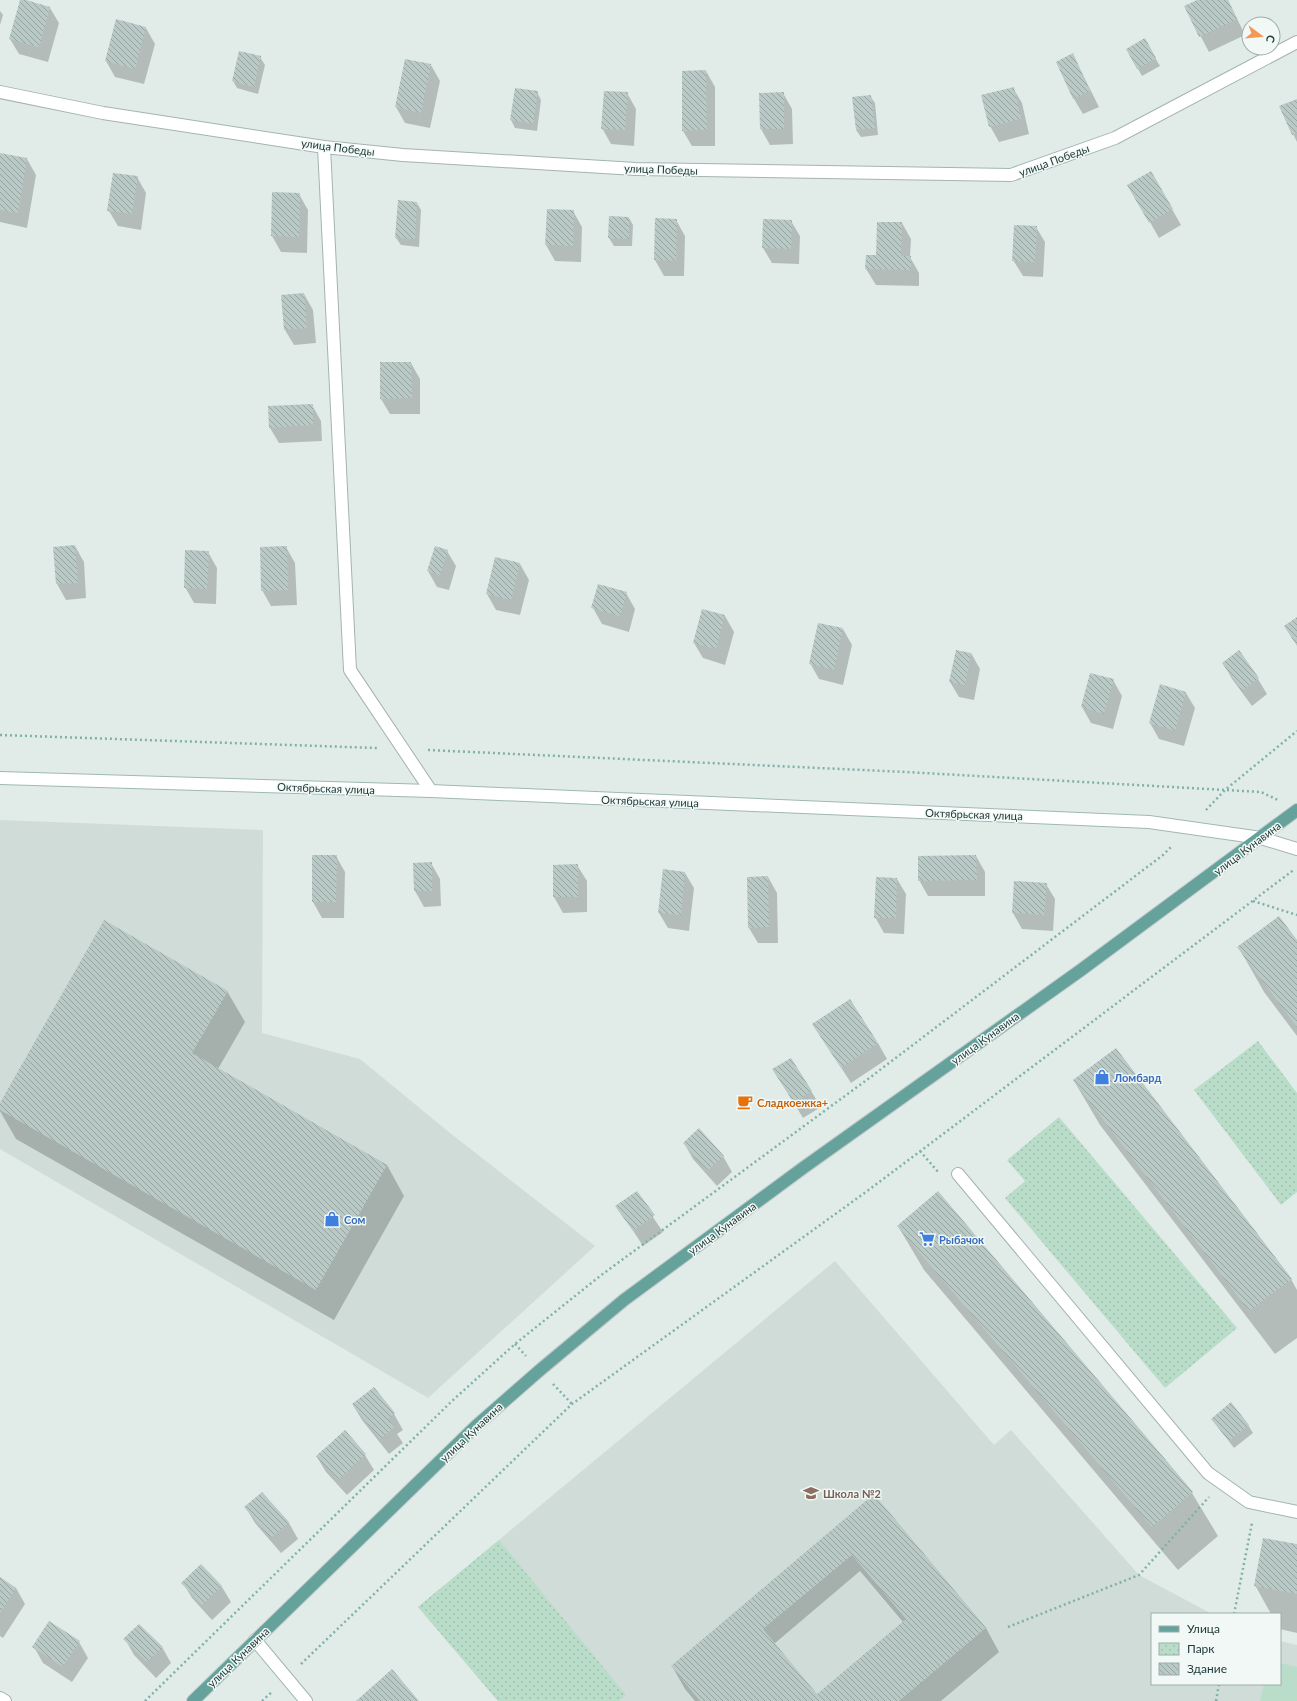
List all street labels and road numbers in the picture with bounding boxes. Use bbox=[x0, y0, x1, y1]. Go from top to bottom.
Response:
street label: улица Победы bbox=[300, 136, 376, 158]
street label: улица Победы bbox=[1017, 141, 1091, 179]
street label: улица Победы bbox=[624, 161, 698, 177]
street label: Октябрьская улица bbox=[277, 780, 375, 796]
street label: Октябрьская улица bbox=[601, 793, 699, 809]
street label: Октябрьская улица bbox=[925, 806, 1023, 822]
street label: улица Кунавина bbox=[1211, 819, 1283, 877]
street label: улица Кунавина bbox=[949, 1009, 1021, 1067]
street label: улица Кунавина bbox=[686, 1199, 758, 1257]
street label: улица Кунавина bbox=[437, 1400, 505, 1464]
street label: улица Кунавина bbox=[205, 1624, 271, 1690]

